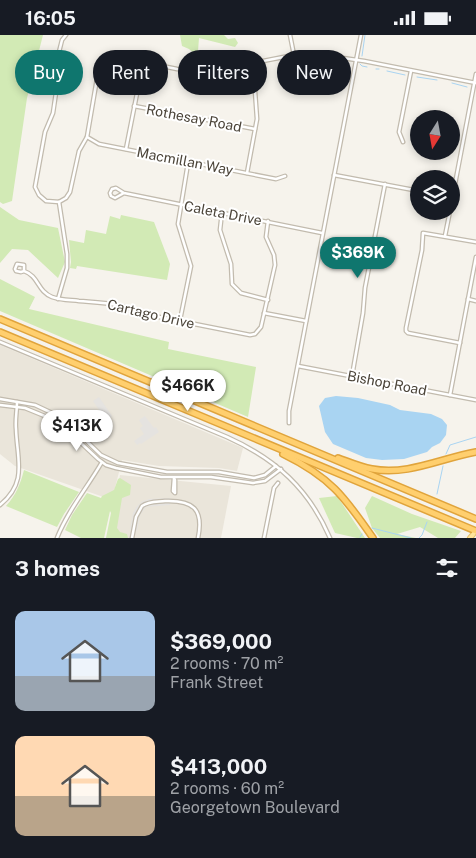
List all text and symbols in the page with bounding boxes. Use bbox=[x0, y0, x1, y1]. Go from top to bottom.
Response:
text: 16:05 bbox=[25, 7, 76, 29]
chip: Buy bbox=[15, 50, 83, 95]
chip: Rent bbox=[93, 50, 168, 95]
chip: Filters bbox=[178, 50, 267, 95]
chip: New bbox=[277, 50, 351, 95]
street label: Rothesay Road bbox=[145, 101, 243, 135]
north arrow bbox=[410, 110, 460, 160]
map controls bbox=[410, 110, 460, 220]
street label: Macmillan Way bbox=[135, 144, 235, 178]
button: layers bbox=[410, 170, 460, 220]
street label: Caleta Drive bbox=[183, 198, 263, 228]
pin: $369K bbox=[323, 237, 393, 279]
text: $369K bbox=[331, 243, 385, 262]
street label: Cartago Drive bbox=[106, 296, 196, 332]
street label: Bishop Road bbox=[346, 367, 428, 399]
pin: $466K bbox=[153, 369, 223, 412]
text: $466K bbox=[161, 376, 215, 395]
pin: $413K bbox=[42, 409, 112, 452]
text: $413K bbox=[52, 416, 102, 435]
icon: filters bbox=[433, 554, 461, 582]
text: 3 homes bbox=[15, 556, 100, 581]
text: $369,000 bbox=[170, 629, 272, 654]
icon: home bbox=[55, 631, 115, 691]
text: 2 rooms · 70 m² bbox=[170, 654, 283, 673]
text: Frank Street bbox=[170, 673, 263, 692]
text: $413,000 bbox=[170, 754, 267, 779]
icon: home bbox=[55, 756, 115, 816]
text: 2 rooms · 60 m² bbox=[170, 779, 284, 798]
text: Georgetown Boulevard bbox=[170, 798, 340, 817]

